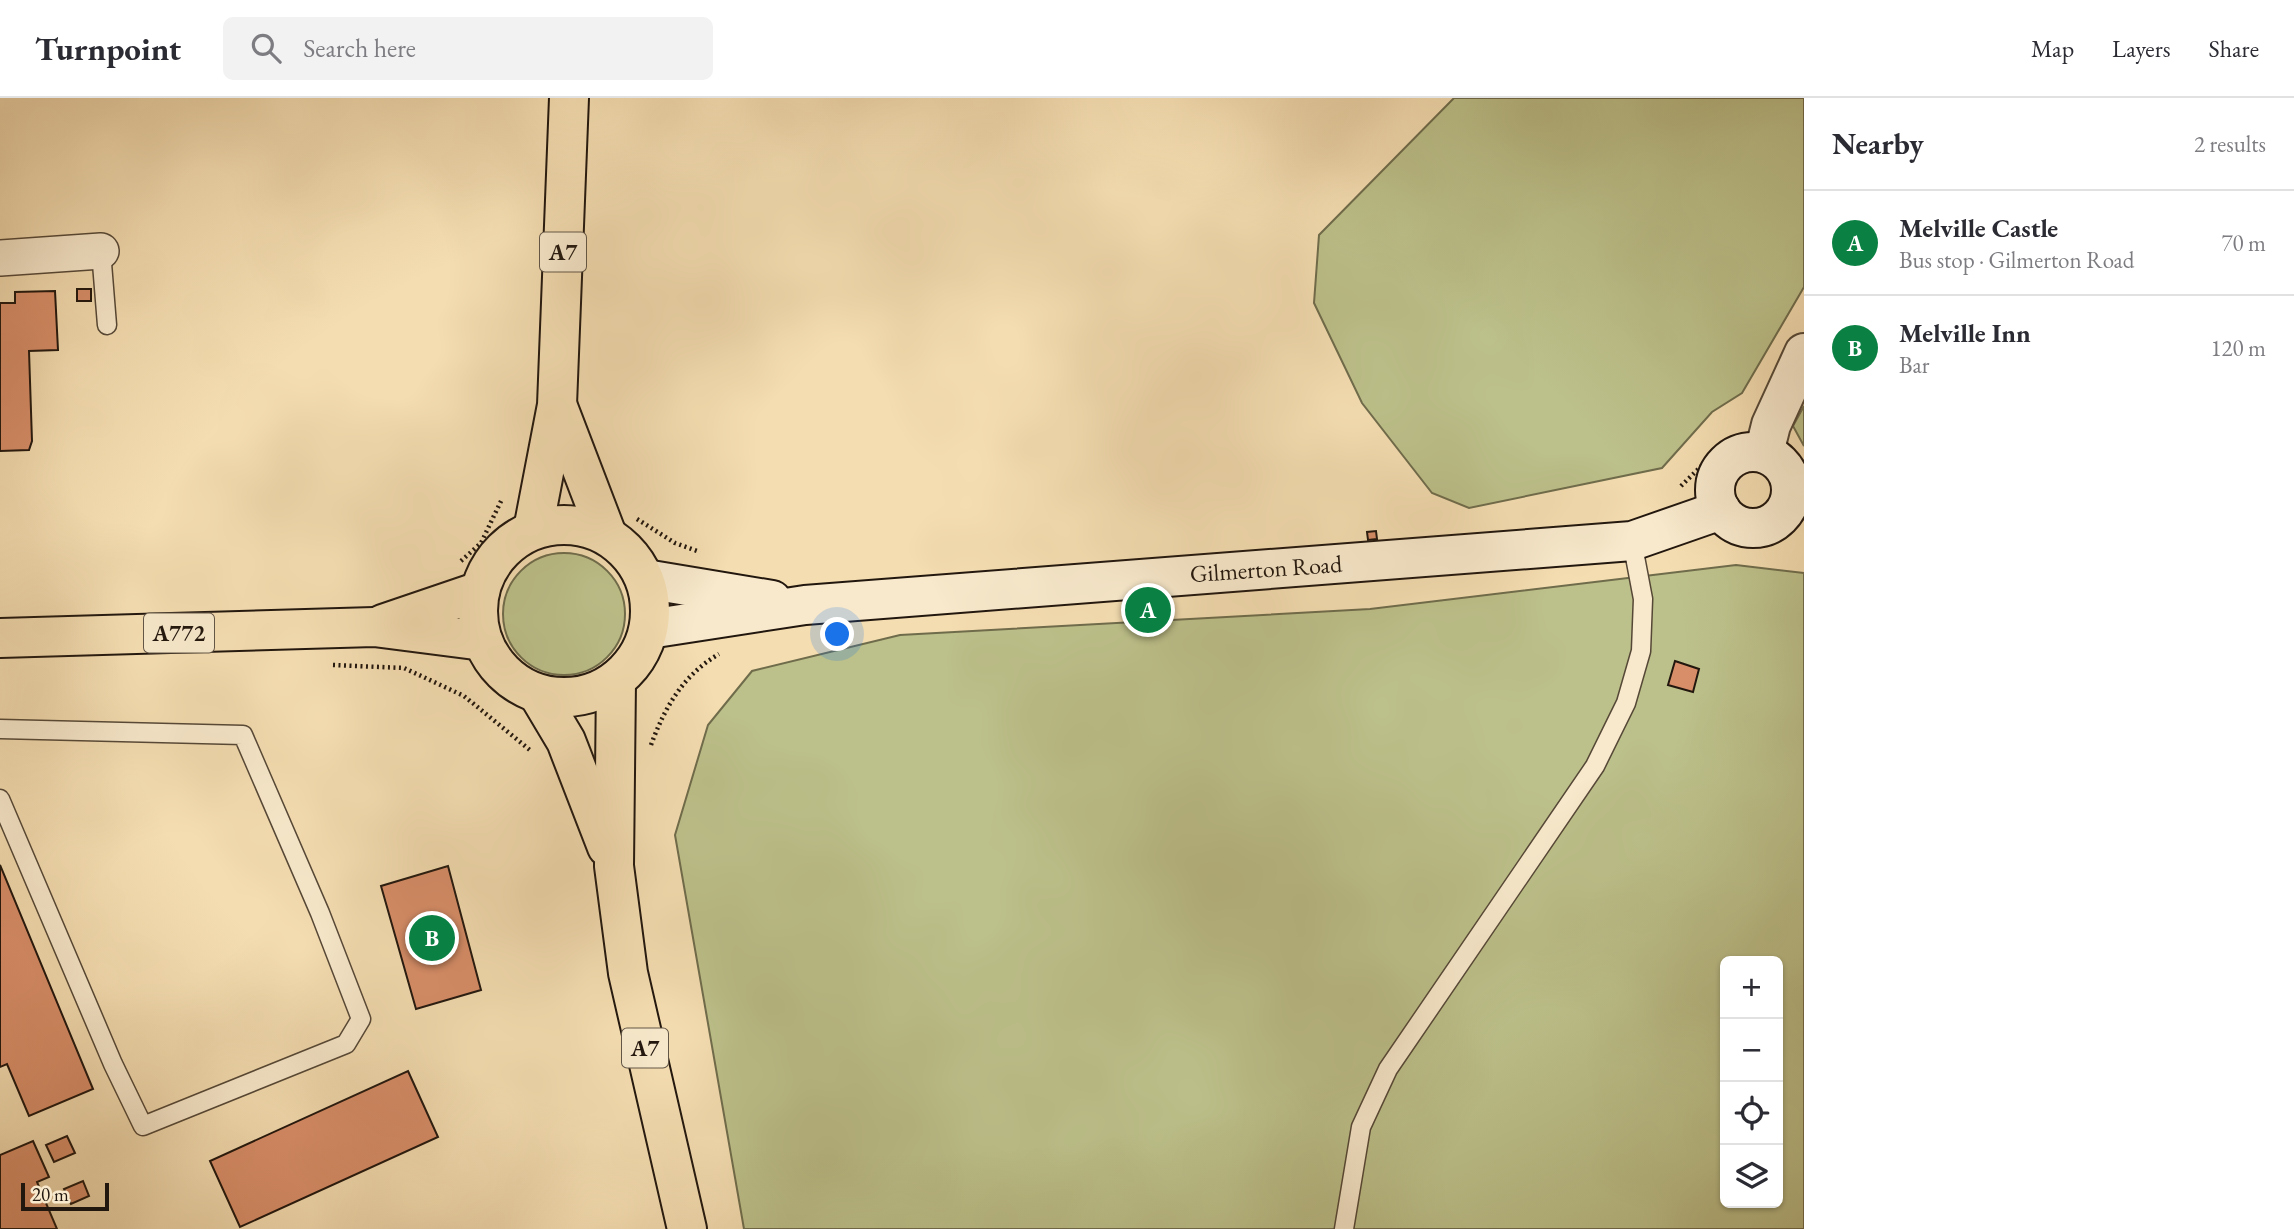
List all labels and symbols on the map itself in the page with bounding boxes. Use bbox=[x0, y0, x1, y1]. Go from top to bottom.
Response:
road number: A7 bbox=[540, 232, 586, 272]
street label: Gilmerton Road bbox=[1189, 548, 1344, 589]
pin: A bbox=[1125, 584, 1171, 636]
road number: A772 bbox=[144, 614, 214, 652]
your location bbox=[820, 617, 854, 651]
pin: B bbox=[409, 912, 455, 964]
road number: A7 bbox=[622, 1029, 668, 1068]
scale bar bbox=[21, 1180, 108, 1212]

